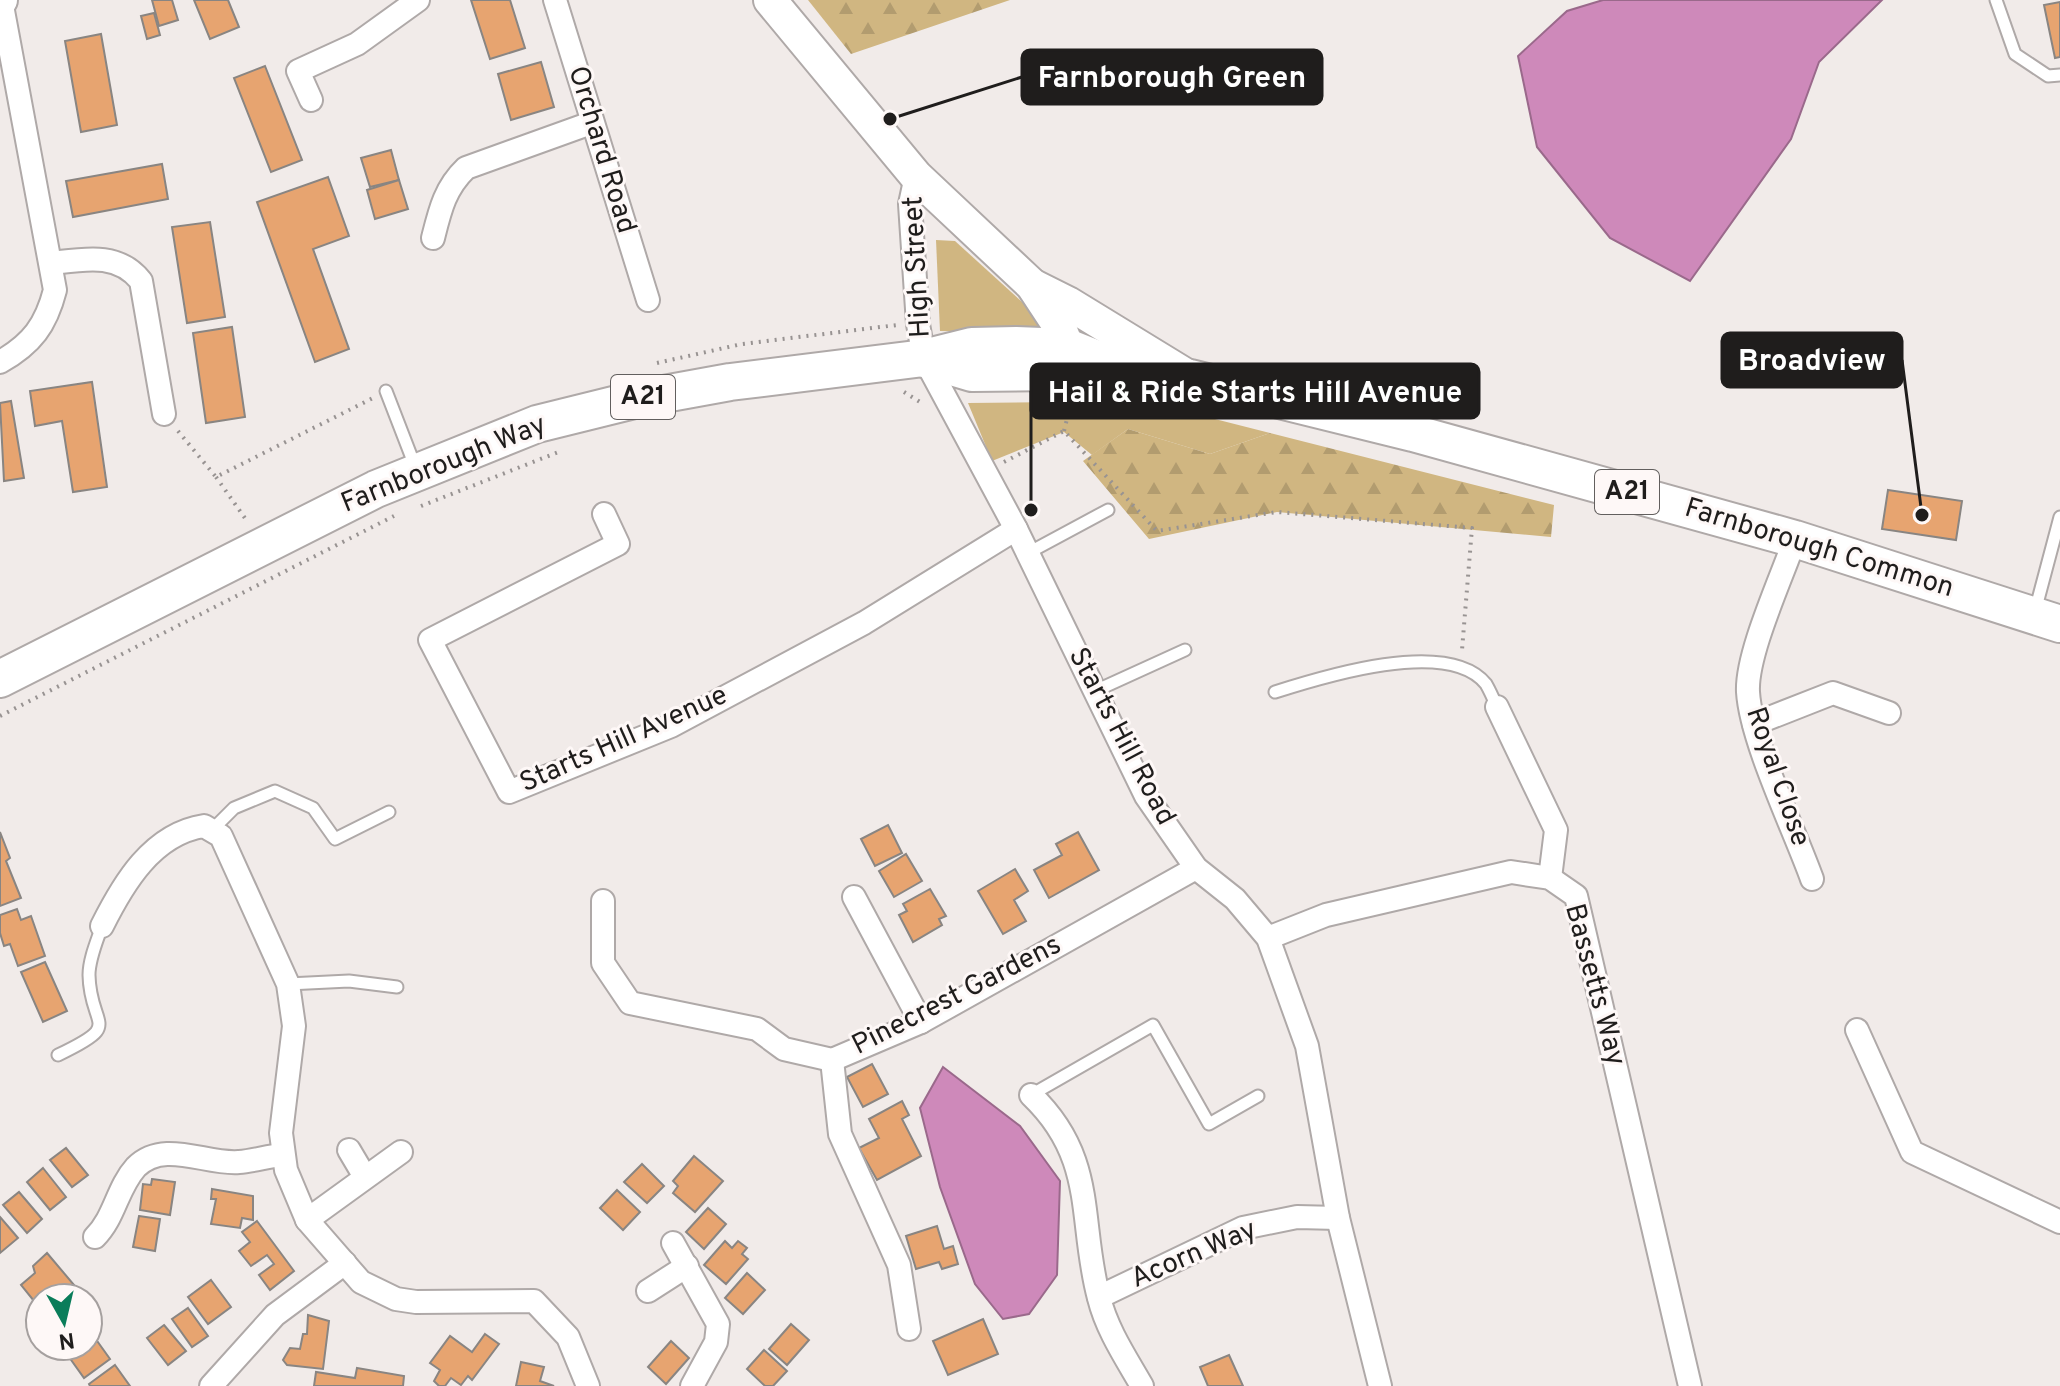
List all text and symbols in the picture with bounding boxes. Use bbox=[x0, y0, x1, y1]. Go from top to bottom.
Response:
callout: Farnborough Green bbox=[1022, 50, 1322, 104]
text: Farnborough Green bbox=[1038, 61, 1306, 98]
street label: Orchard Road bbox=[558, 62, 644, 238]
street label: High Street bbox=[896, 195, 940, 339]
callout: Broadview bbox=[1722, 333, 1902, 387]
text: Broadview bbox=[1738, 344, 1886, 381]
callout: Hail & Ride Starts Hill Avenue bbox=[1031, 364, 1479, 418]
road number: A21 bbox=[611, 375, 675, 419]
text: Hail & Ride Starts Hill Avenue bbox=[1048, 376, 1462, 413]
street label: Farnborough Way bbox=[336, 407, 552, 523]
road number: A21 bbox=[1595, 470, 1659, 514]
street label: Farnborough Common bbox=[1680, 491, 1958, 607]
street label: Starts Hill Road bbox=[1059, 642, 1183, 832]
street label: Starts Hill Avenue bbox=[514, 678, 734, 802]
street label: Royal Close bbox=[1736, 703, 1818, 851]
street label: Bassetts Way bbox=[1555, 900, 1633, 1070]
street label: Pinecrest Gardens bbox=[846, 928, 1068, 1064]
street label: Acorn Way bbox=[1126, 1212, 1262, 1298]
north arrow bbox=[24, 1282, 104, 1362]
text: N bbox=[57, 1325, 76, 1354]

